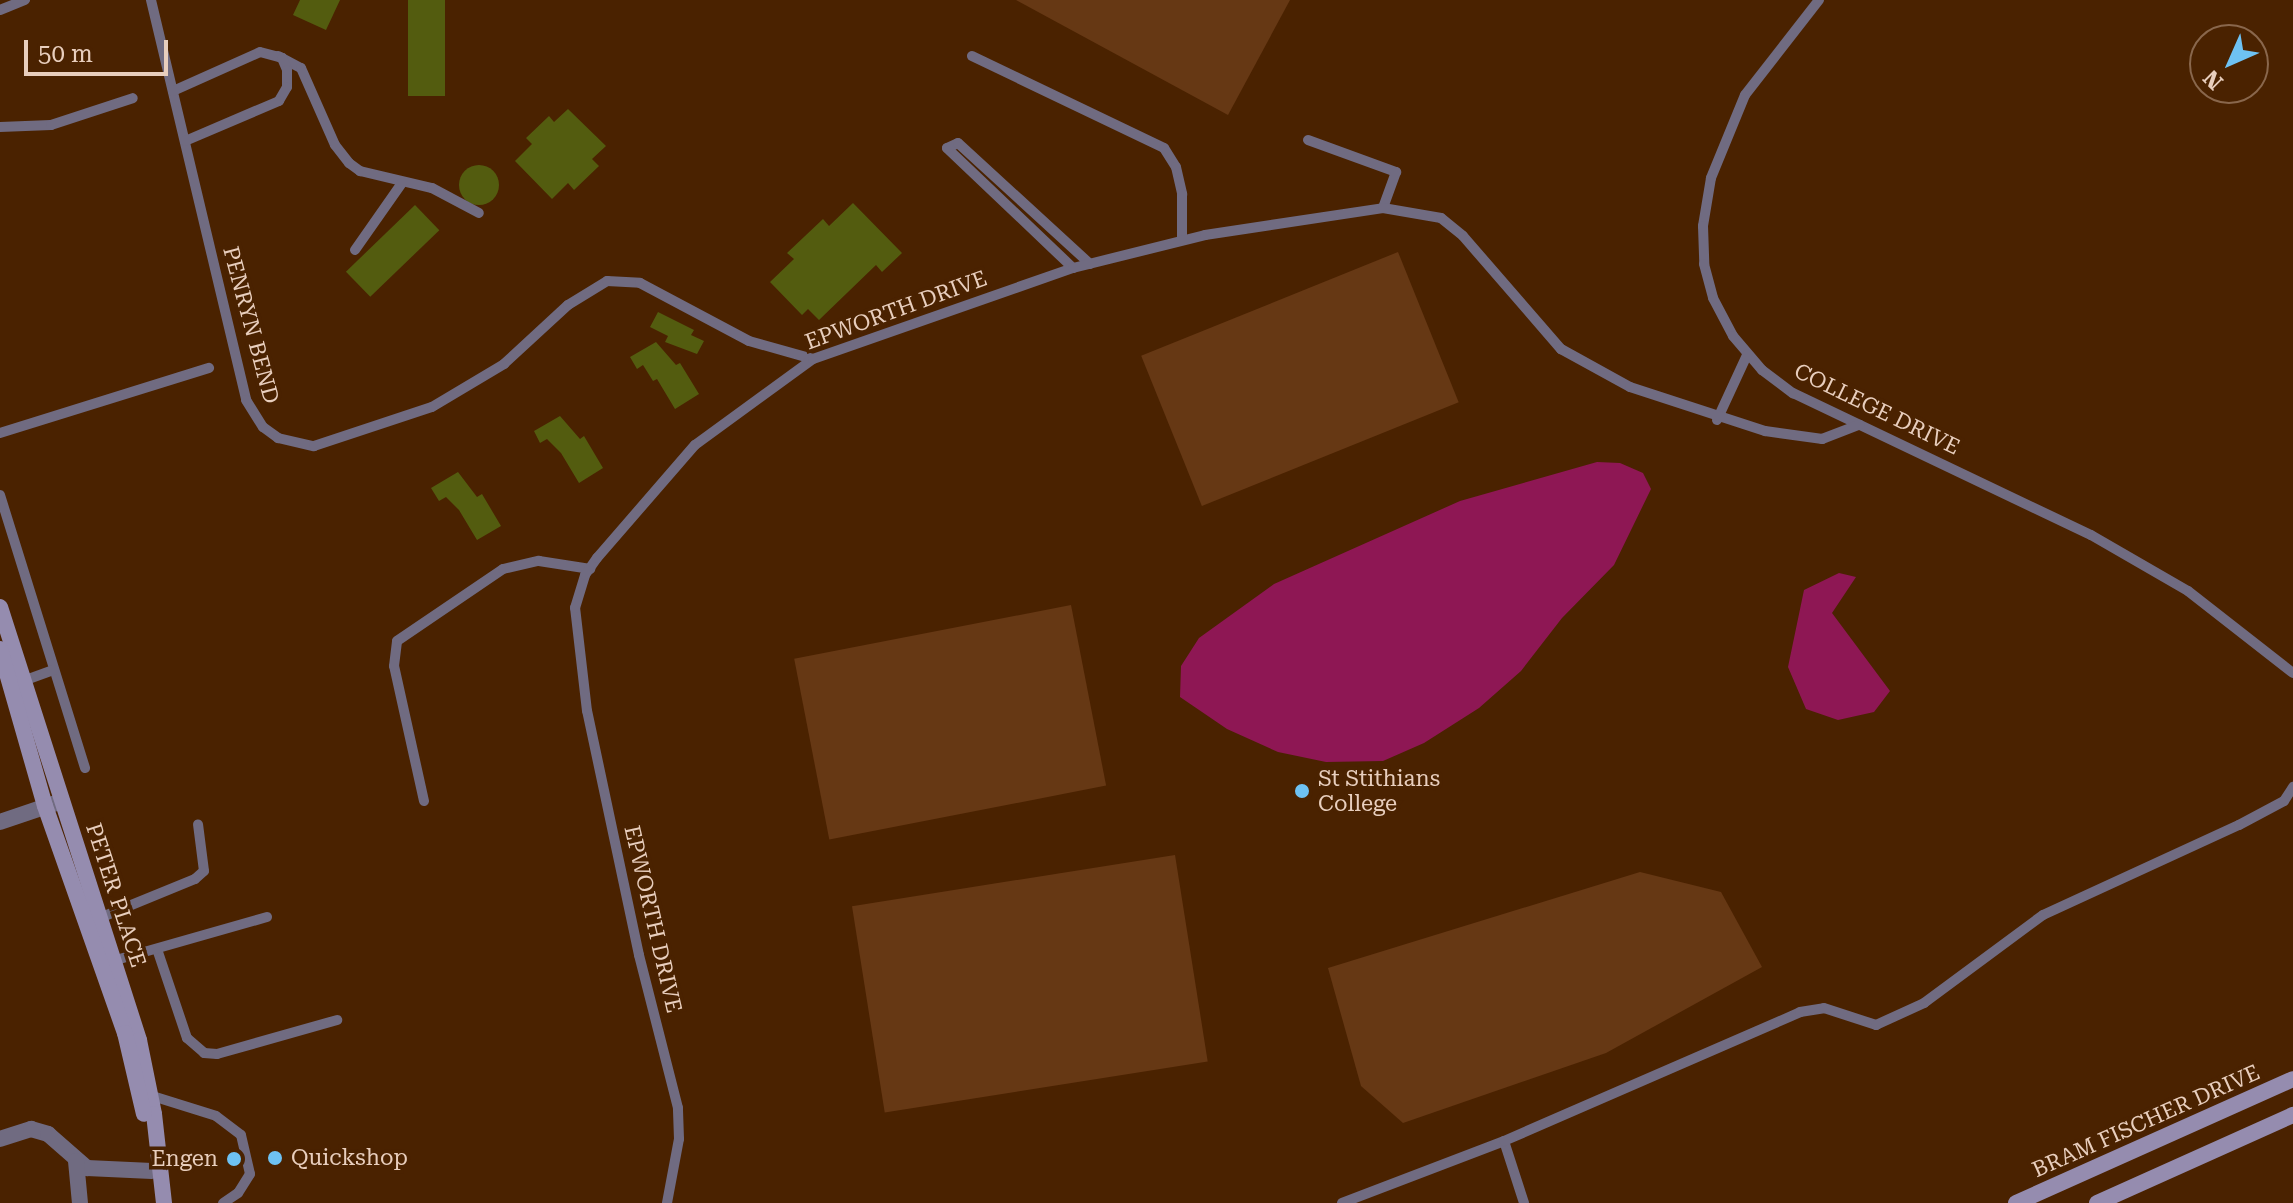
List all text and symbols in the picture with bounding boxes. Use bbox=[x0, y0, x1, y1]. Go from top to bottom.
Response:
scale bar bbox=[28, 24, 172, 74]
north arrow bbox=[2189, 24, 2269, 104]
text: 50 m bbox=[38, 40, 93, 68]
text: N bbox=[2198, 65, 2228, 95]
street label: PENRYN BEND bbox=[217, 243, 285, 407]
street label: EPWORTH DRIVE bbox=[802, 265, 990, 355]
street label: COLLEGE DRIVE bbox=[1790, 357, 1964, 461]
place label: St Stithians College bbox=[1318, 765, 1440, 816]
marker: St Stithians College bbox=[1293, 782, 1311, 800]
street label: PETER PLACE bbox=[80, 820, 152, 970]
street label: EPWORTH DRIVE bbox=[619, 823, 687, 1015]
street label: BRAM FISCHER DRIVE bbox=[2028, 1059, 2264, 1183]
place label: Quickshop bbox=[291, 1145, 408, 1171]
place label: Engen bbox=[151, 1146, 218, 1172]
marker: Quickshop bbox=[266, 1149, 284, 1167]
marker: Engen bbox=[225, 1150, 243, 1168]

